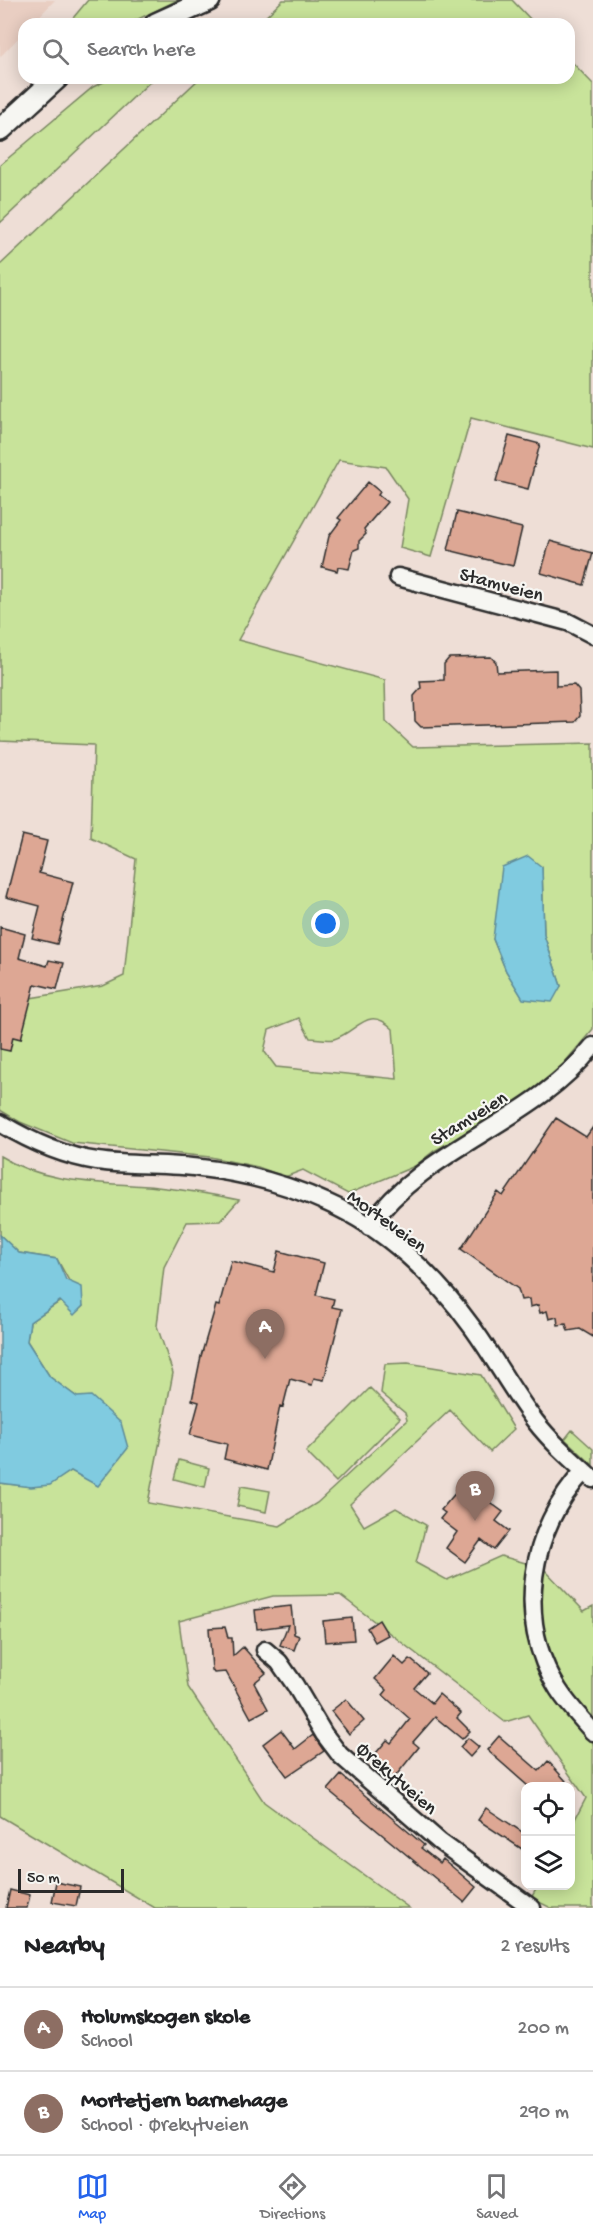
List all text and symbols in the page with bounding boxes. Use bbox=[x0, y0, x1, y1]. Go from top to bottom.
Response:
search box bbox=[18, 18, 575, 84]
icon: search bbox=[39, 35, 72, 68]
text: Search here bbox=[87, 38, 195, 64]
street label: Stamveien bbox=[457, 564, 546, 609]
your location bbox=[311, 909, 340, 938]
street label: Stamveien bbox=[427, 1087, 513, 1153]
street label: Morteveien bbox=[342, 1186, 431, 1260]
pin: A bbox=[246, 1310, 284, 1359]
pin: B bbox=[456, 1472, 494, 1521]
street label: Ørekytveien bbox=[351, 1738, 441, 1821]
map controls bbox=[521, 1782, 575, 1890]
button: locate bbox=[521, 1782, 575, 1836]
button: layers bbox=[521, 1836, 575, 1890]
scale bar bbox=[18, 1866, 124, 1894]
text: 50 m bbox=[27, 1870, 60, 1889]
text: Nearby bbox=[24, 1932, 105, 1963]
text: 2 results bbox=[500, 1936, 569, 1959]
text: Holumskogen skole bbox=[81, 2005, 250, 2031]
text: A bbox=[38, 2018, 49, 2041]
text: 200 m bbox=[518, 2018, 569, 2041]
text: School bbox=[81, 2031, 133, 2054]
text: Mortetjern barnehage bbox=[81, 2089, 287, 2115]
text: B bbox=[38, 2102, 49, 2125]
text: 290 m bbox=[519, 2102, 569, 2125]
text: School · Ørekytveien bbox=[81, 2115, 248, 2138]
tab: Map bbox=[76, 2170, 109, 2225]
tab: Directions bbox=[260, 2170, 325, 2225]
tab: Saved bbox=[476, 2170, 517, 2225]

